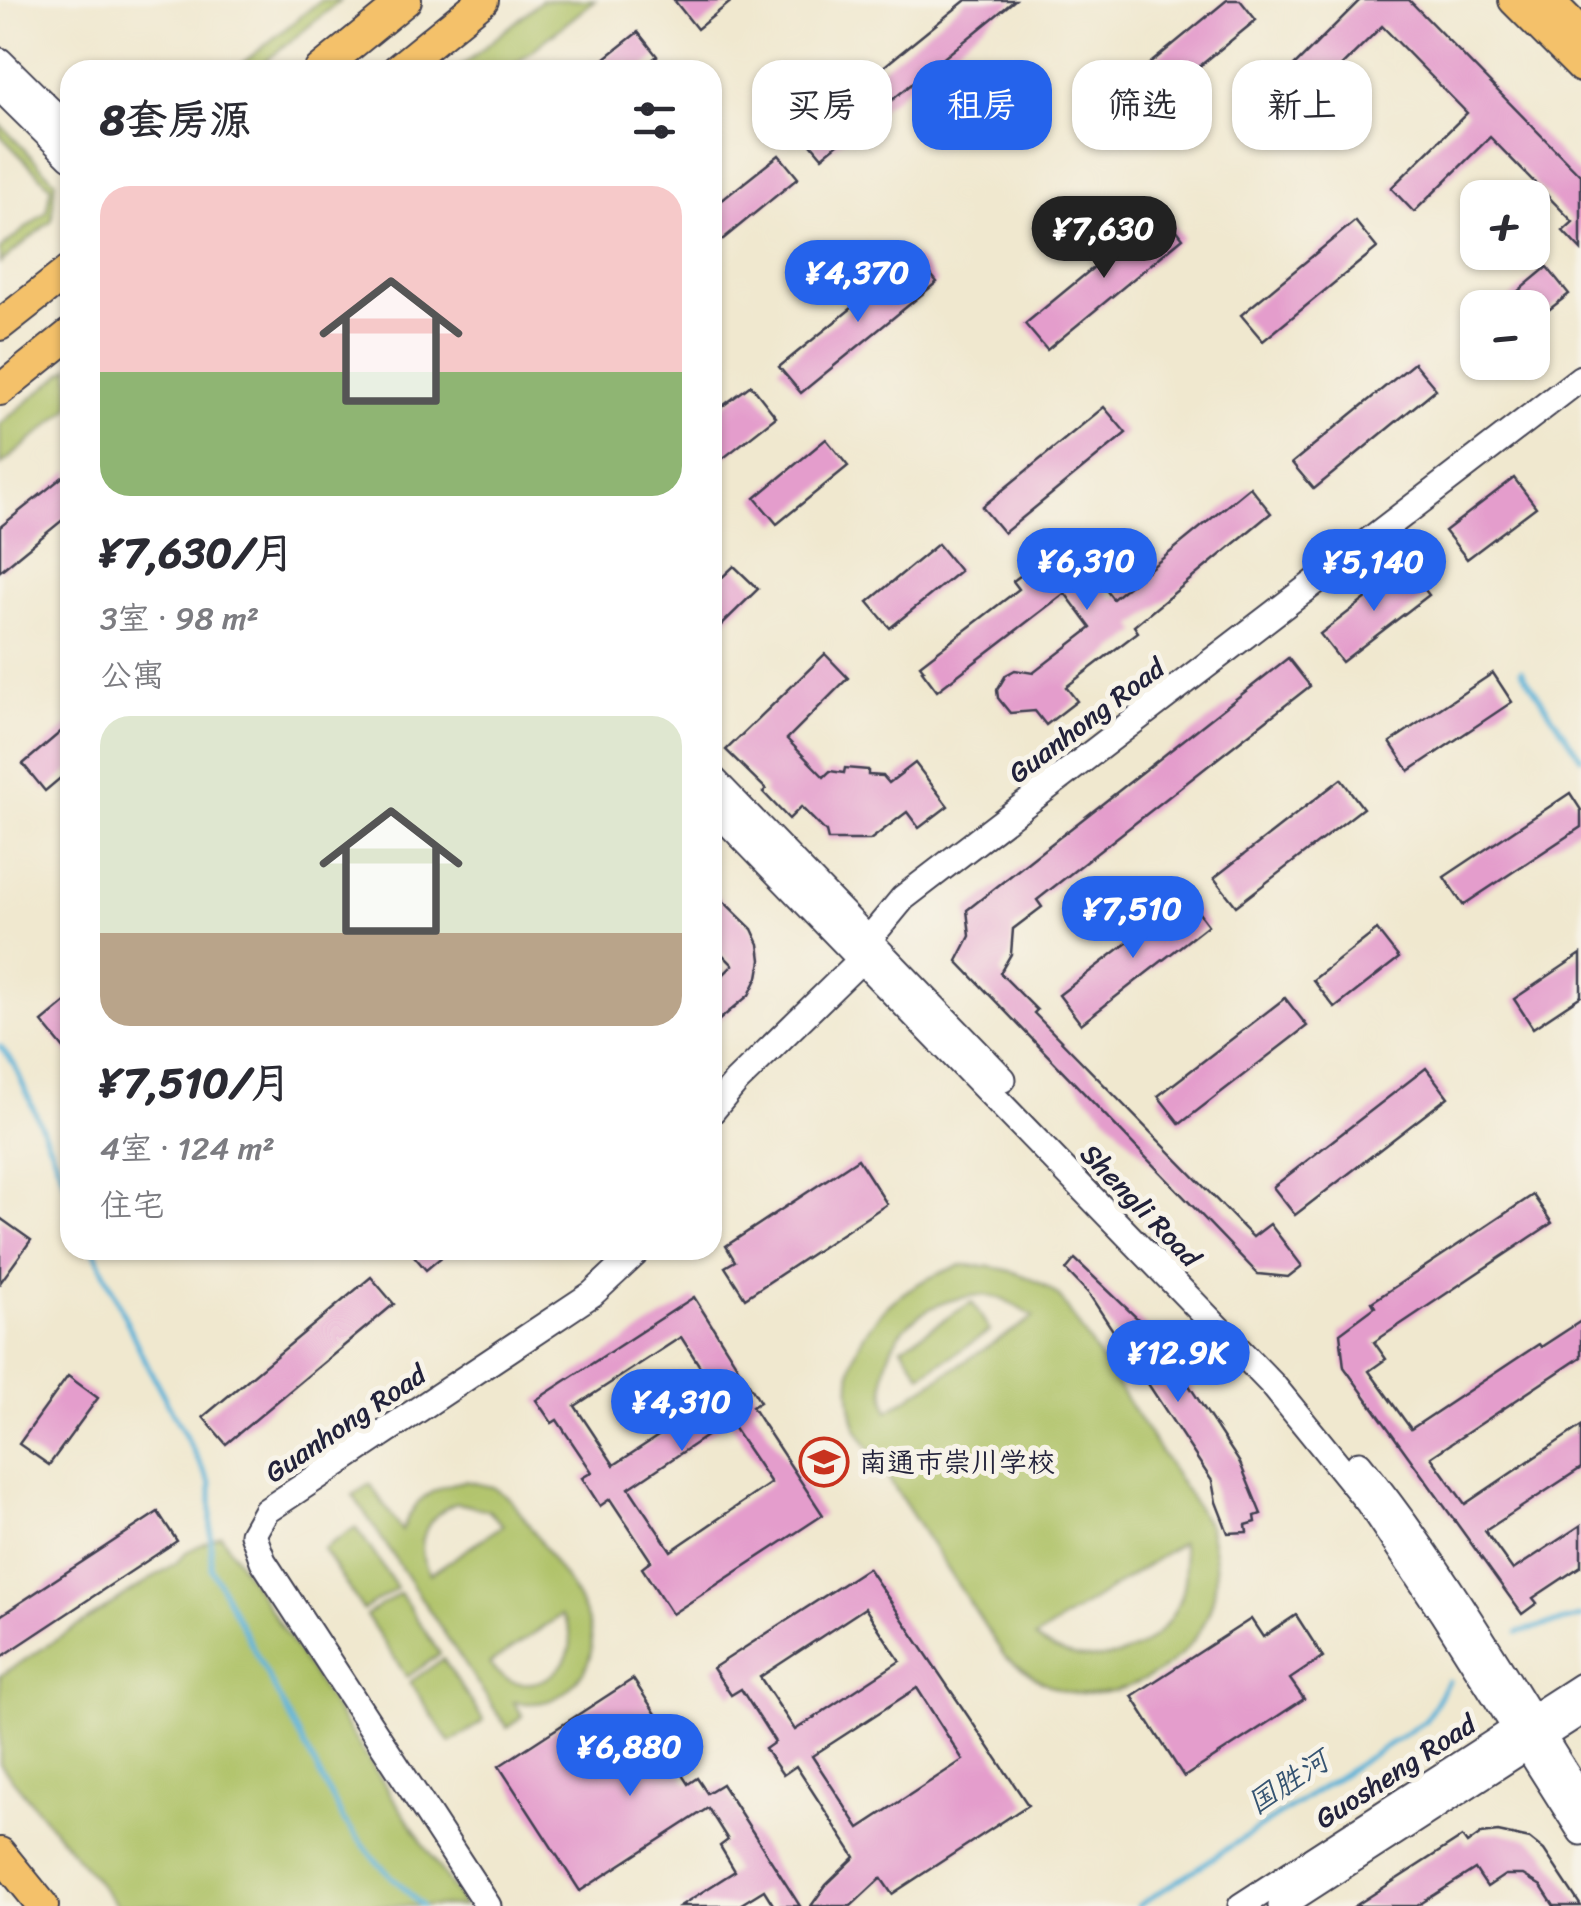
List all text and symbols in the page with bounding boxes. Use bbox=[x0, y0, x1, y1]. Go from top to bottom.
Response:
chip: 买房 bbox=[752, 60, 892, 150]
chip: 租房 bbox=[912, 60, 1052, 150]
chip: 筛选 bbox=[1072, 60, 1212, 150]
chip: 新上 bbox=[1232, 60, 1372, 150]
text: 8套房源 bbox=[100, 83, 251, 157]
icon: filters bbox=[627, 93, 682, 148]
map controls bbox=[1460, 180, 1550, 380]
button: + bbox=[1460, 180, 1550, 270]
pin: ¥7,630 bbox=[1023, 196, 1185, 281]
text: ¥7,630 bbox=[1054, 200, 1154, 257]
pin: ¥4,370 bbox=[777, 240, 939, 325]
text: ¥4,370 bbox=[807, 244, 909, 301]
icon: home bbox=[301, 251, 481, 431]
button: − bbox=[1460, 290, 1550, 380]
text: ¥7,630/月 bbox=[100, 516, 295, 590]
pin: ¥6,310 bbox=[1006, 528, 1168, 613]
pin: ¥5,140 bbox=[1293, 529, 1455, 614]
text: ¥6,310 bbox=[1039, 532, 1135, 589]
text: ¥5,140 bbox=[1324, 533, 1424, 590]
text: 3室 · 98 m² bbox=[100, 590, 259, 647]
street label: Guanhong Road bbox=[997, 643, 1177, 796]
text: 公寓 bbox=[100, 647, 164, 704]
icon: home bbox=[301, 781, 481, 961]
pin: ¥7,510 bbox=[1052, 876, 1214, 961]
text: ¥7,510 bbox=[1084, 880, 1182, 937]
text: ¥7,510/月 bbox=[100, 1046, 292, 1120]
text: 4室 · 124 m² bbox=[100, 1120, 275, 1177]
street label: Shengli Road bbox=[1068, 1131, 1215, 1281]
text: 住宅 bbox=[100, 1177, 164, 1234]
pin: ¥12.9K bbox=[1097, 1320, 1259, 1405]
text: ¥12.9K bbox=[1129, 1324, 1227, 1381]
street label: Guanhong Road bbox=[254, 1350, 438, 1496]
pin: ¥4,310 bbox=[601, 1369, 763, 1454]
text: ¥4,310 bbox=[633, 1373, 731, 1430]
school or university icon: 南通市崇川学校 bbox=[798, 1436, 850, 1488]
place label: 南通市崇川学校 bbox=[859, 1438, 1055, 1487]
street label: Guosheng Road bbox=[1305, 1699, 1488, 1842]
pin: ¥6,880 bbox=[549, 1714, 711, 1799]
text: ¥6,880 bbox=[578, 1718, 682, 1775]
water label: 国胜河 bbox=[1236, 1732, 1345, 1829]

